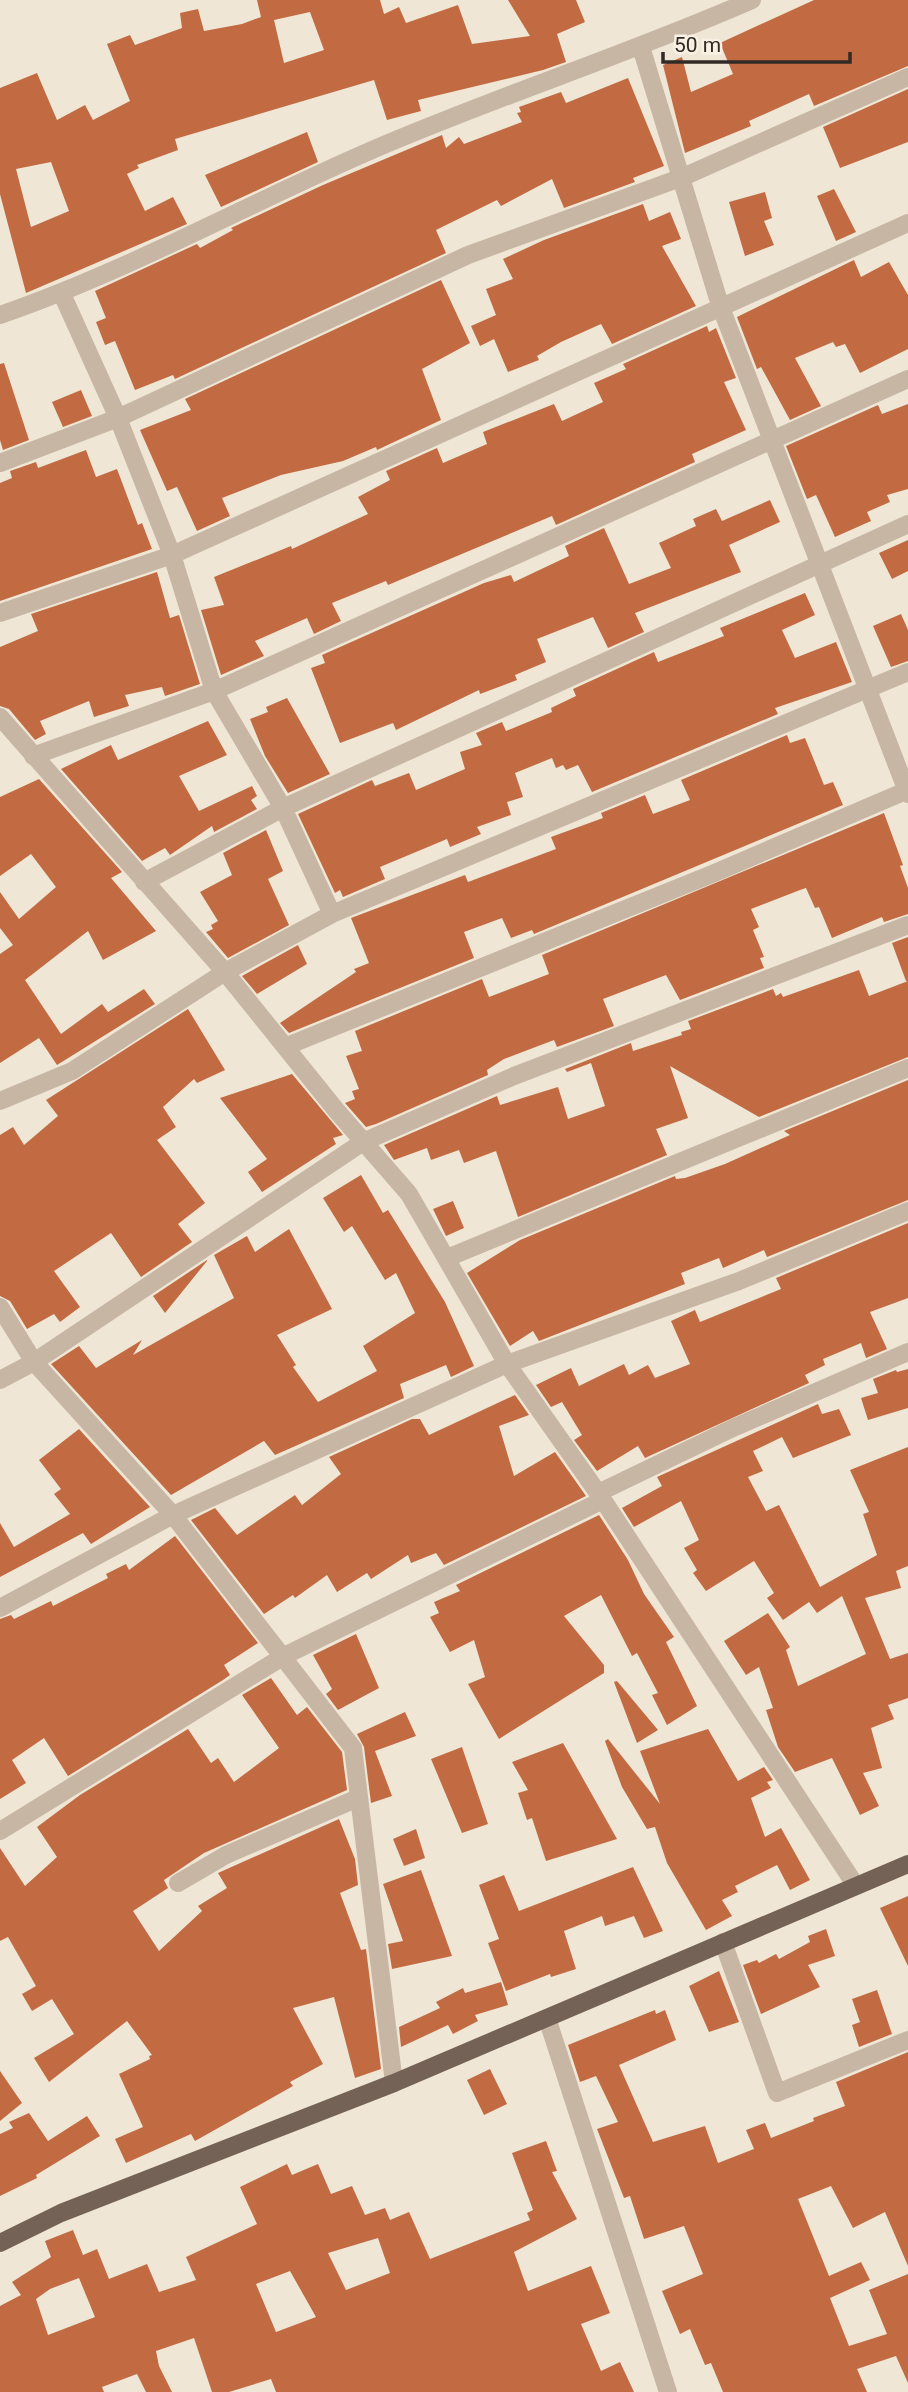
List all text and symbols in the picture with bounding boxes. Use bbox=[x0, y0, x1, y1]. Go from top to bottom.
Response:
scale bar bbox=[663, 21, 850, 65]
text: 50 m bbox=[674, 33, 721, 57]

